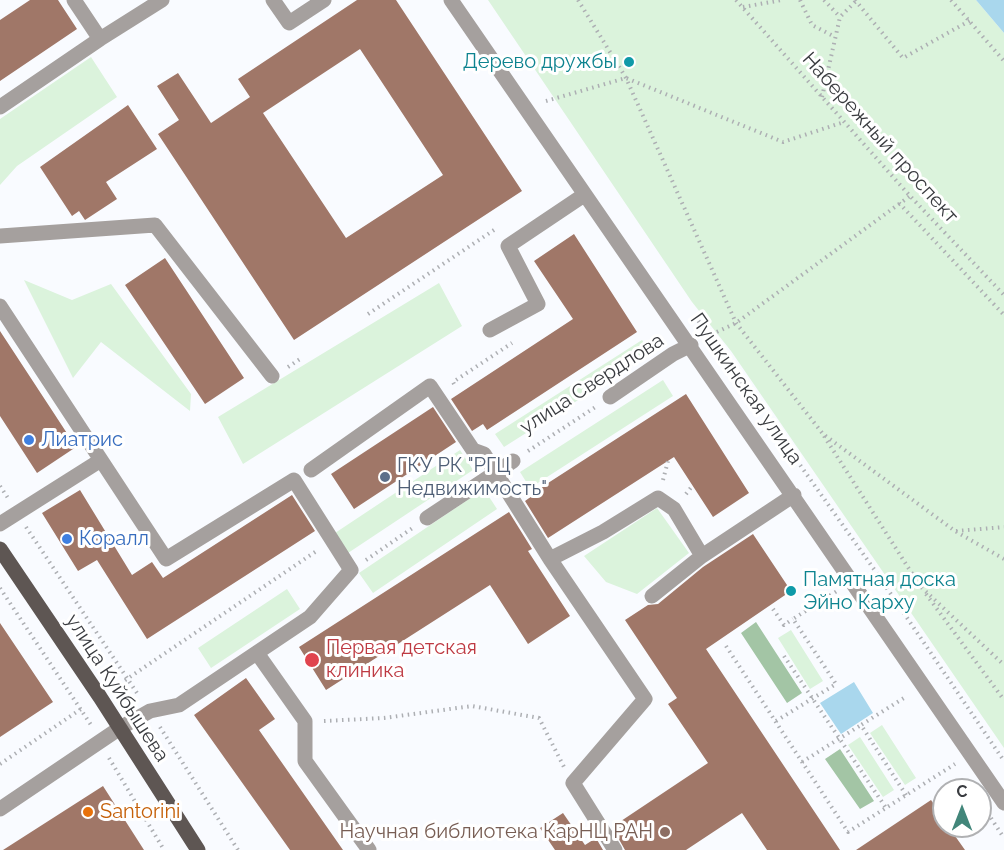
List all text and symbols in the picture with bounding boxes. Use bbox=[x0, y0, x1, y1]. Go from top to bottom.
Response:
street label: Набережный проспект bbox=[797, 48, 963, 228]
place label: Дерево дружбы bbox=[463, 50, 617, 74]
marker: Дерево дружбы bbox=[622, 55, 636, 69]
street label: Пушкинская улица bbox=[685, 309, 807, 469]
street label: улица Свердлова bbox=[516, 329, 668, 439]
place label: Лиатрис bbox=[41, 428, 123, 452]
marker: Лиатрис bbox=[22, 433, 36, 447]
place label: ГКУ РК "РГЦ Недвижимость" bbox=[397, 454, 547, 501]
marker: ГКУ РК "РГЦ Недвижимость" bbox=[378, 470, 392, 484]
place label: Коралл bbox=[79, 527, 149, 551]
marker: Коралл bbox=[60, 532, 74, 546]
place label: Памятная доска Эйно Карху bbox=[803, 568, 956, 615]
marker: Памятная доска Эйно Карху bbox=[784, 584, 798, 598]
street label: улица Куйбышева bbox=[60, 610, 174, 766]
place label: Первая детская клиника bbox=[326, 636, 477, 683]
marker: Первая детская клиника bbox=[303, 651, 321, 669]
north arrow bbox=[932, 778, 992, 838]
text: С bbox=[957, 782, 967, 801]
place label: Santorini bbox=[100, 800, 180, 824]
marker: Santorini bbox=[81, 805, 95, 819]
place label: Научная библиотека КарНЦ РАН bbox=[340, 820, 653, 844]
marker: Научная библиотека КарНЦ РАН bbox=[658, 825, 672, 839]

